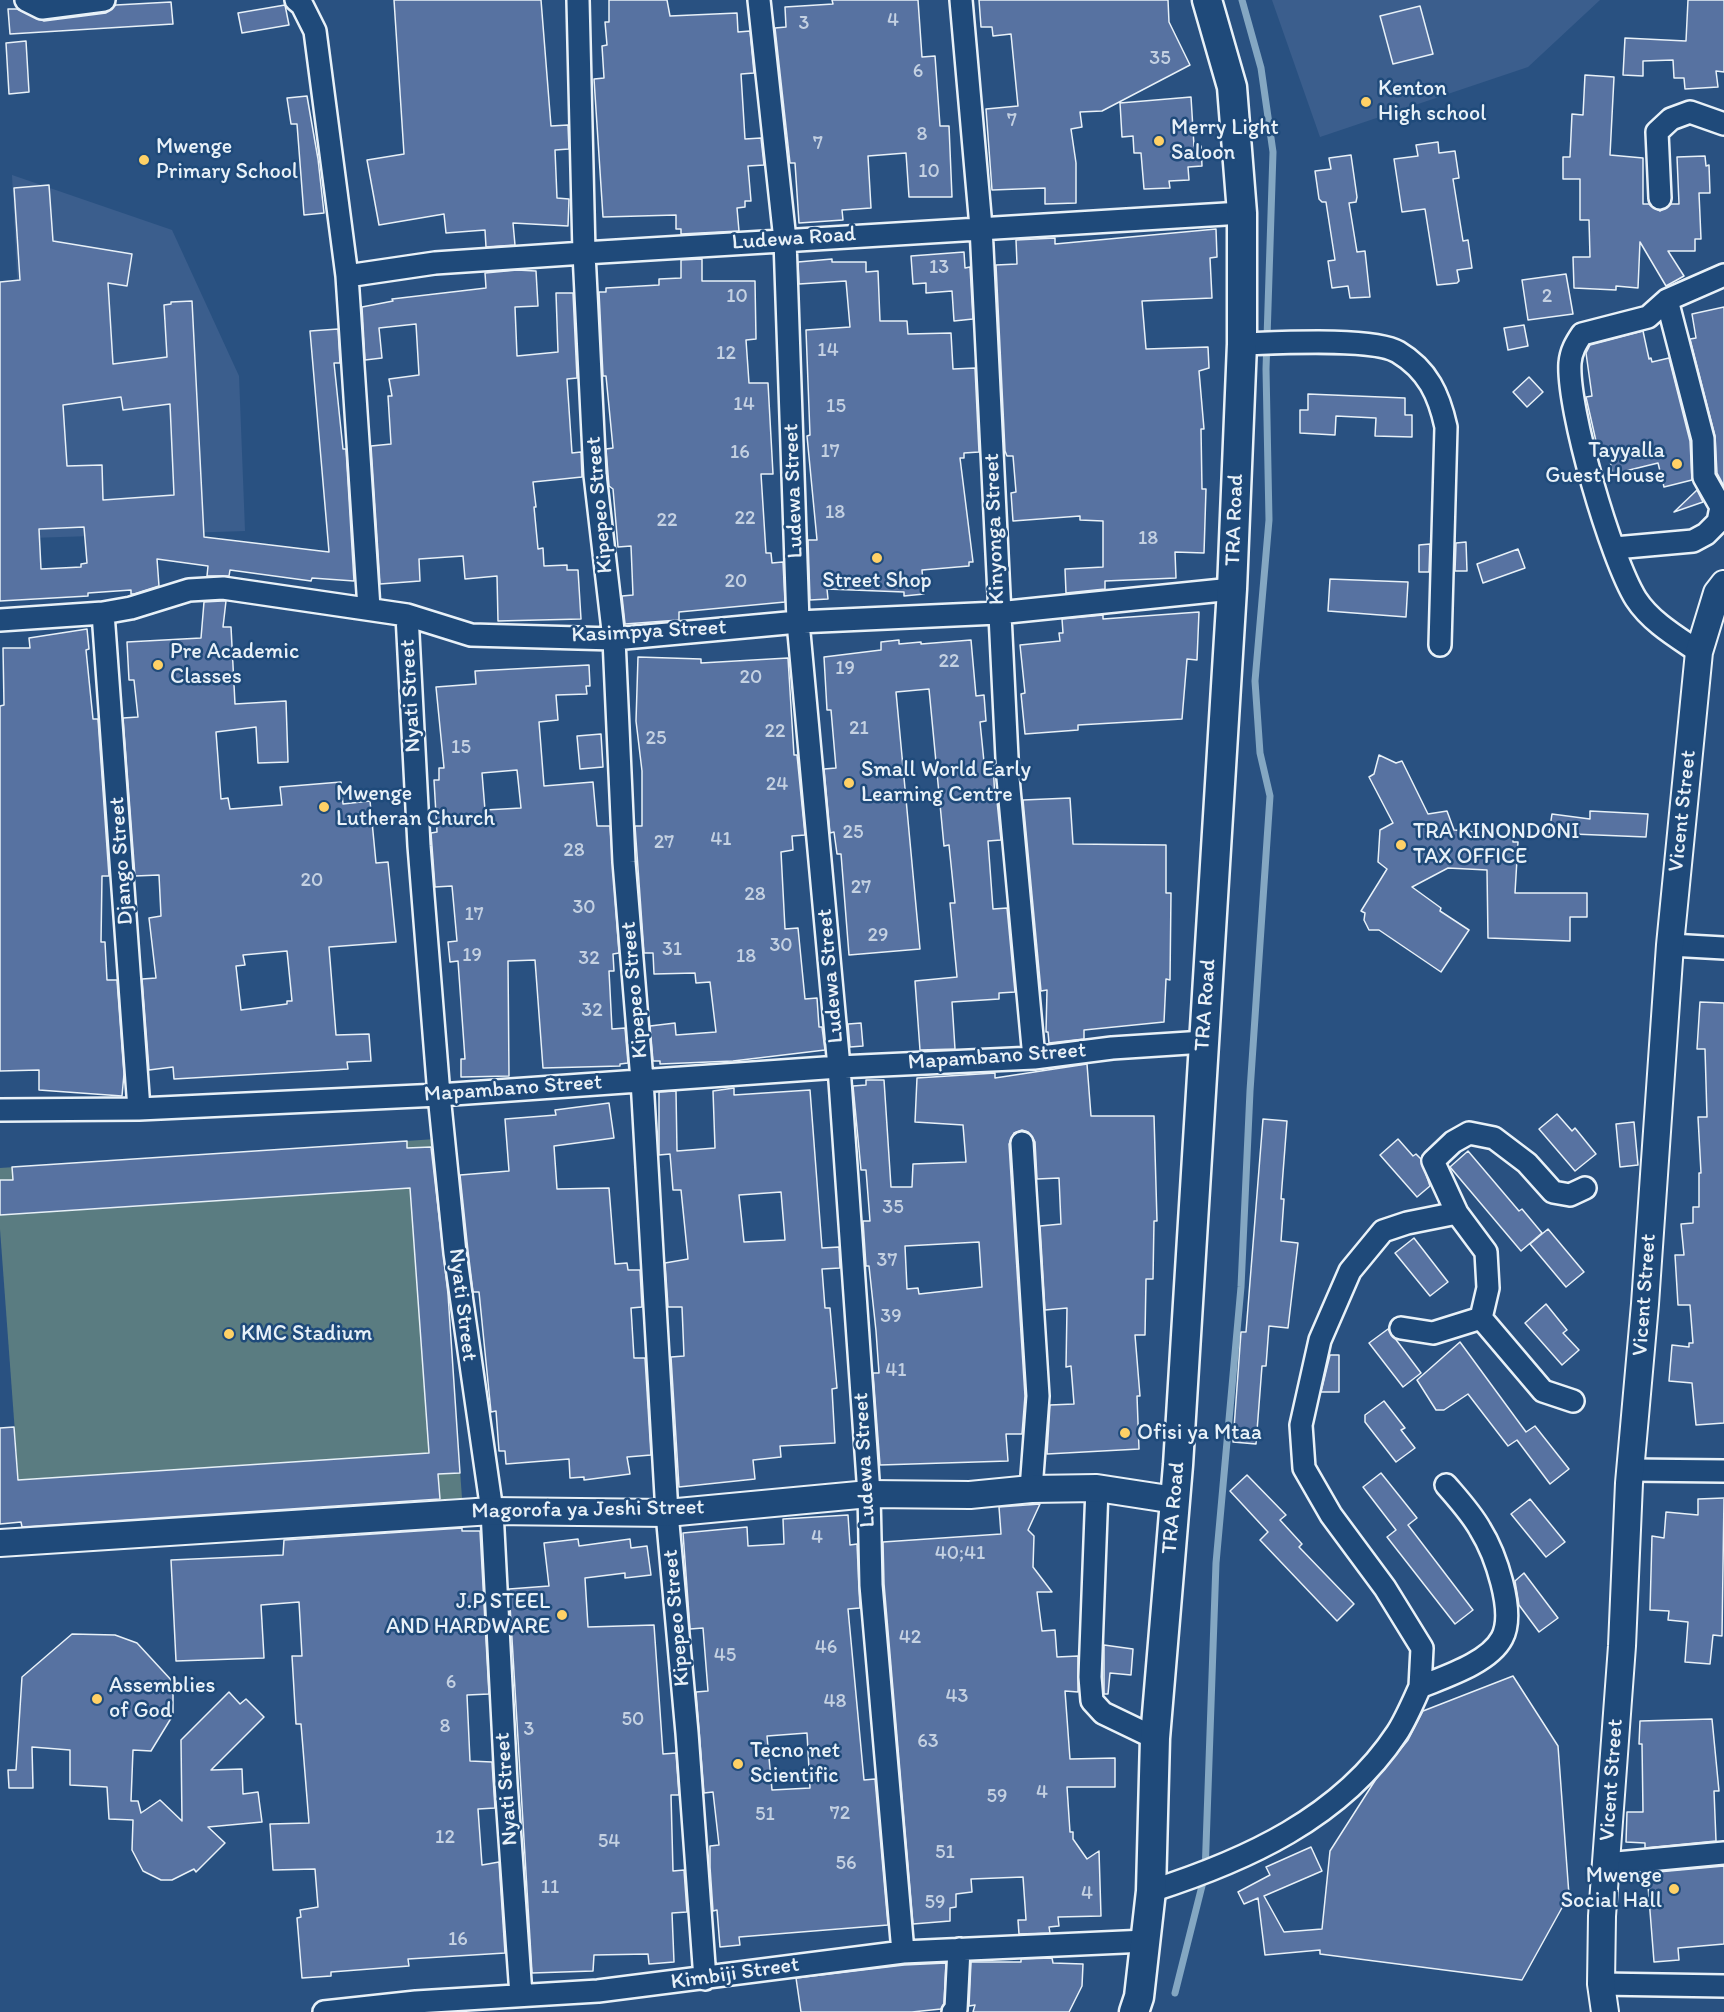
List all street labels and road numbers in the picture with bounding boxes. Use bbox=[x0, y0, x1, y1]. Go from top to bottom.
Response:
street label: Ludewa Road bbox=[731, 221, 857, 257]
street label: Ludewa Street bbox=[778, 423, 810, 559]
street label: Kipepeo Street bbox=[581, 435, 619, 575]
street label: Kinyonga Street bbox=[979, 453, 1011, 605]
street label: TRA Road bbox=[1220, 473, 1250, 567]
street label: Kasimpya Street bbox=[571, 615, 727, 649]
street label: Nyati Street bbox=[395, 639, 427, 753]
street label: Vicent Street bbox=[1663, 749, 1703, 873]
street label: Django Street bbox=[104, 796, 140, 926]
street label: Ludewa Street bbox=[812, 908, 850, 1044]
street label: Kipepeo Street bbox=[616, 920, 654, 1060]
street label: TRA Road bbox=[1190, 958, 1222, 1052]
street label: Mapambano Street bbox=[907, 1038, 1087, 1076]
street label: Mapambano Street bbox=[423, 1070, 603, 1108]
street label: Vicent Street bbox=[1628, 1233, 1662, 1357]
street label: Nyati Street bbox=[442, 1247, 482, 1363]
street label: Ludewa Street bbox=[848, 1392, 882, 1528]
street label: TRA Road bbox=[1157, 1461, 1191, 1555]
street label: Magorofa ya Jeshi Street bbox=[471, 1495, 705, 1525]
street label: Kipepeo Street bbox=[658, 1548, 696, 1688]
street label: Vicent Street bbox=[1595, 1718, 1629, 1842]
street label: Nyati Street bbox=[490, 1731, 524, 1847]
street label: Kimbiji Street bbox=[669, 1952, 801, 1996]

